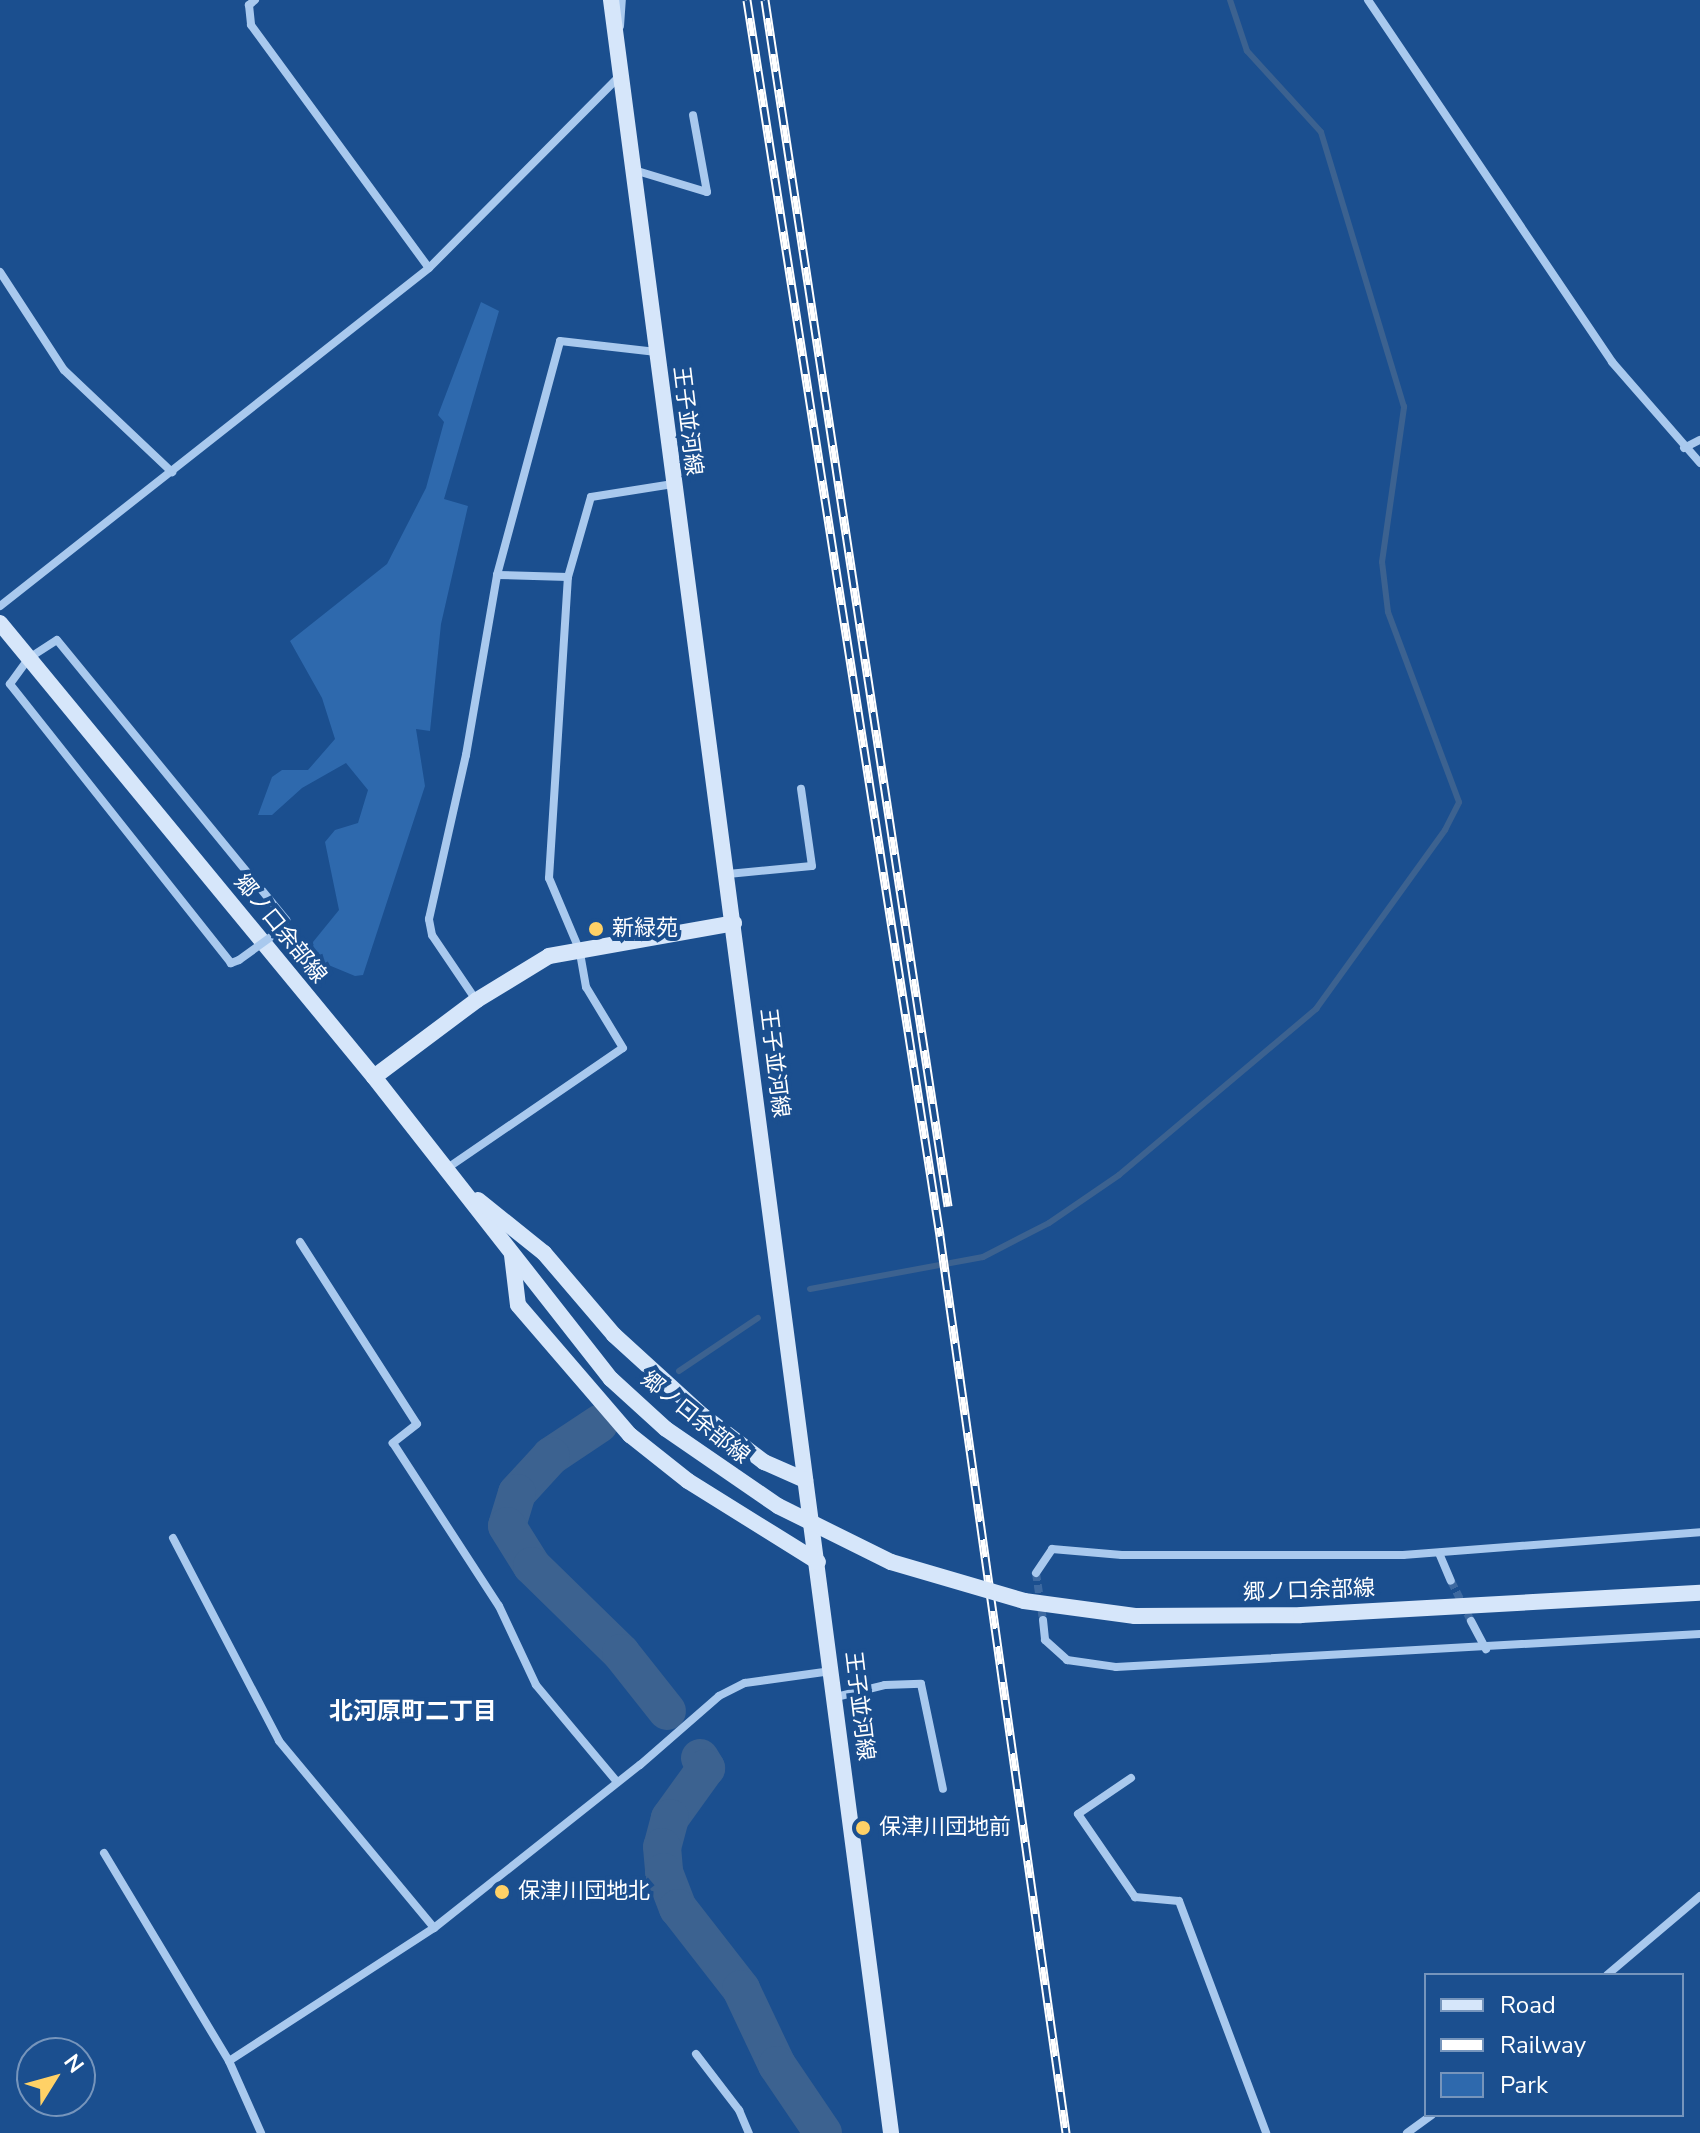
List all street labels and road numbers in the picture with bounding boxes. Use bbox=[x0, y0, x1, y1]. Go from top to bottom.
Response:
street label: 王子並河線 bbox=[667, 365, 707, 477]
street label: 郷ノ口余部線 bbox=[228, 869, 332, 989]
street label: 王子並河線 bbox=[754, 1007, 794, 1119]
street label: 郷ノ口余部線 bbox=[635, 1366, 755, 1470]
street label: 郷ノ口余部線 bbox=[1243, 1576, 1375, 1606]
street label: 王子並河線 bbox=[839, 1650, 879, 1762]

